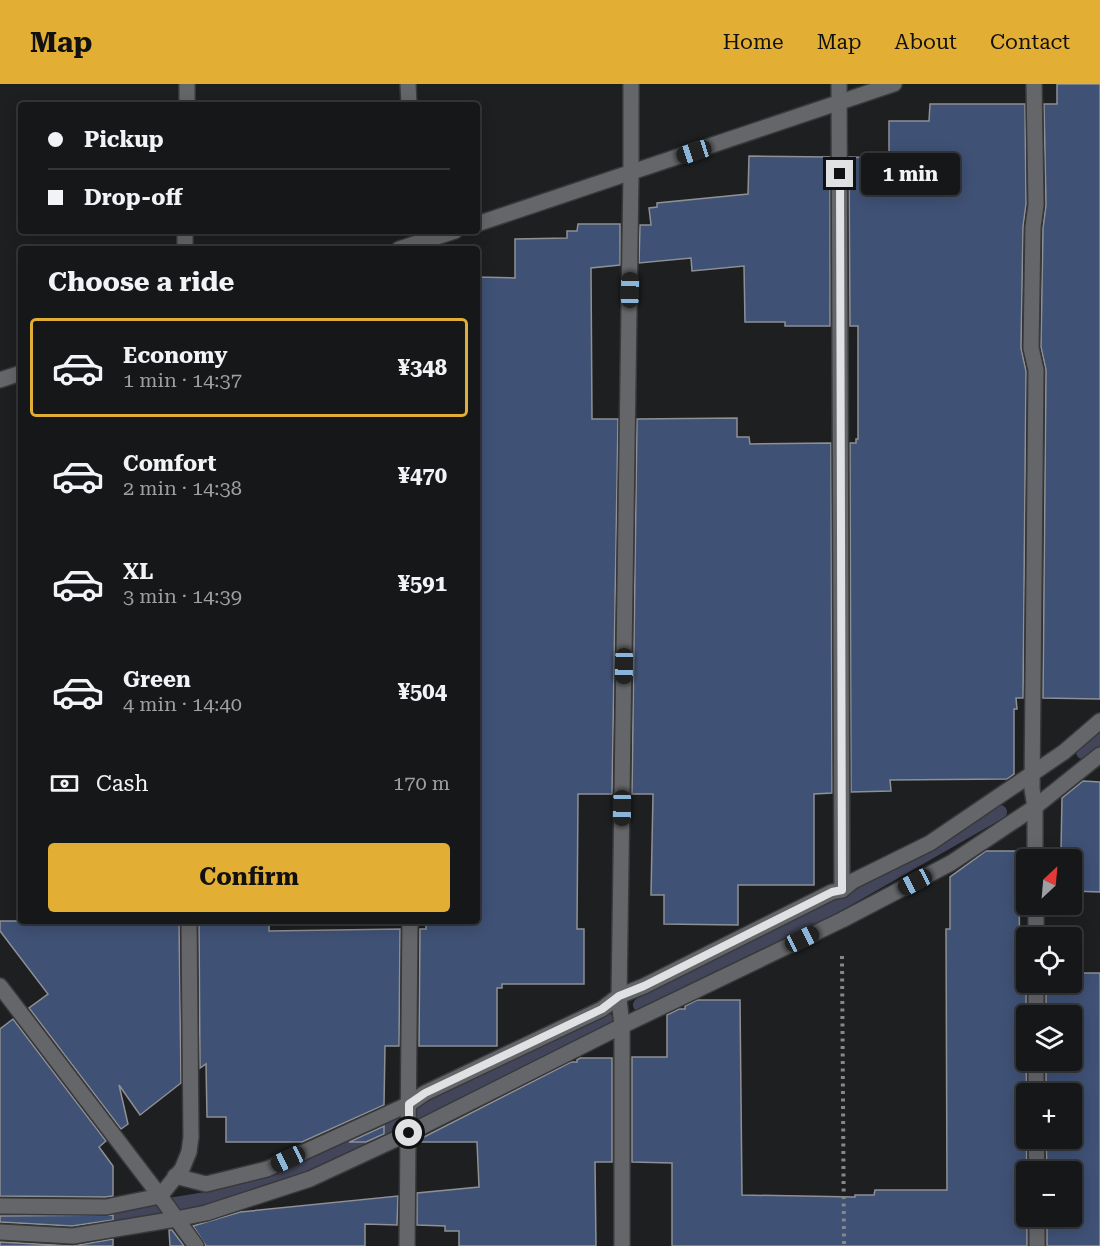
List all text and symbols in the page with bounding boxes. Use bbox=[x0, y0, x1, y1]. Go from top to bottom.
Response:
text: Map bbox=[30, 26, 92, 59]
text: Home bbox=[723, 30, 784, 54]
text: Map bbox=[817, 30, 862, 54]
text: About bbox=[895, 30, 957, 54]
text: Contact bbox=[990, 30, 1070, 54]
text: Pickup bbox=[84, 127, 164, 152]
car bbox=[674, 138, 714, 166]
callout: 1 min bbox=[861, 153, 960, 195]
route end bbox=[826, 160, 853, 187]
text: 1 min bbox=[883, 162, 938, 186]
text: Drop-off bbox=[84, 185, 182, 210]
text: Choose a ride bbox=[48, 266, 234, 298]
car bbox=[621, 272, 639, 308]
icon: car bbox=[51, 341, 105, 395]
text: Economy bbox=[123, 343, 227, 368]
text: ¥348 bbox=[398, 355, 447, 380]
text: 1 min · 14:37 bbox=[123, 368, 242, 392]
icon: car bbox=[51, 449, 105, 503]
text: Comfort bbox=[123, 451, 216, 476]
text: ¥470 bbox=[398, 463, 447, 488]
text: 2 min · 14:38 bbox=[123, 476, 242, 500]
icon: car bbox=[51, 557, 105, 611]
text: XL bbox=[123, 559, 153, 584]
text: ¥591 bbox=[398, 571, 447, 596]
text: 3 min · 14:39 bbox=[123, 584, 242, 608]
car bbox=[615, 648, 633, 684]
icon: car bbox=[51, 665, 105, 719]
text: Green bbox=[123, 667, 191, 692]
text: ¥504 bbox=[398, 679, 447, 704]
text: 4 min · 14:40 bbox=[123, 692, 242, 716]
icon: cash bbox=[48, 767, 81, 800]
text: Cash bbox=[96, 771, 148, 796]
text: 170 m bbox=[393, 771, 450, 795]
car bbox=[613, 790, 631, 826]
button: Confirm bbox=[48, 843, 450, 912]
north arrow bbox=[1016, 849, 1082, 915]
map controls bbox=[1016, 849, 1082, 1227]
car bbox=[895, 866, 935, 898]
car bbox=[782, 923, 822, 955]
button: locate bbox=[1016, 927, 1082, 993]
button: layers bbox=[1016, 1005, 1082, 1071]
button: + bbox=[1016, 1083, 1082, 1149]
route start bbox=[395, 1119, 422, 1146]
car bbox=[268, 1143, 308, 1175]
button: − bbox=[1016, 1161, 1082, 1227]

